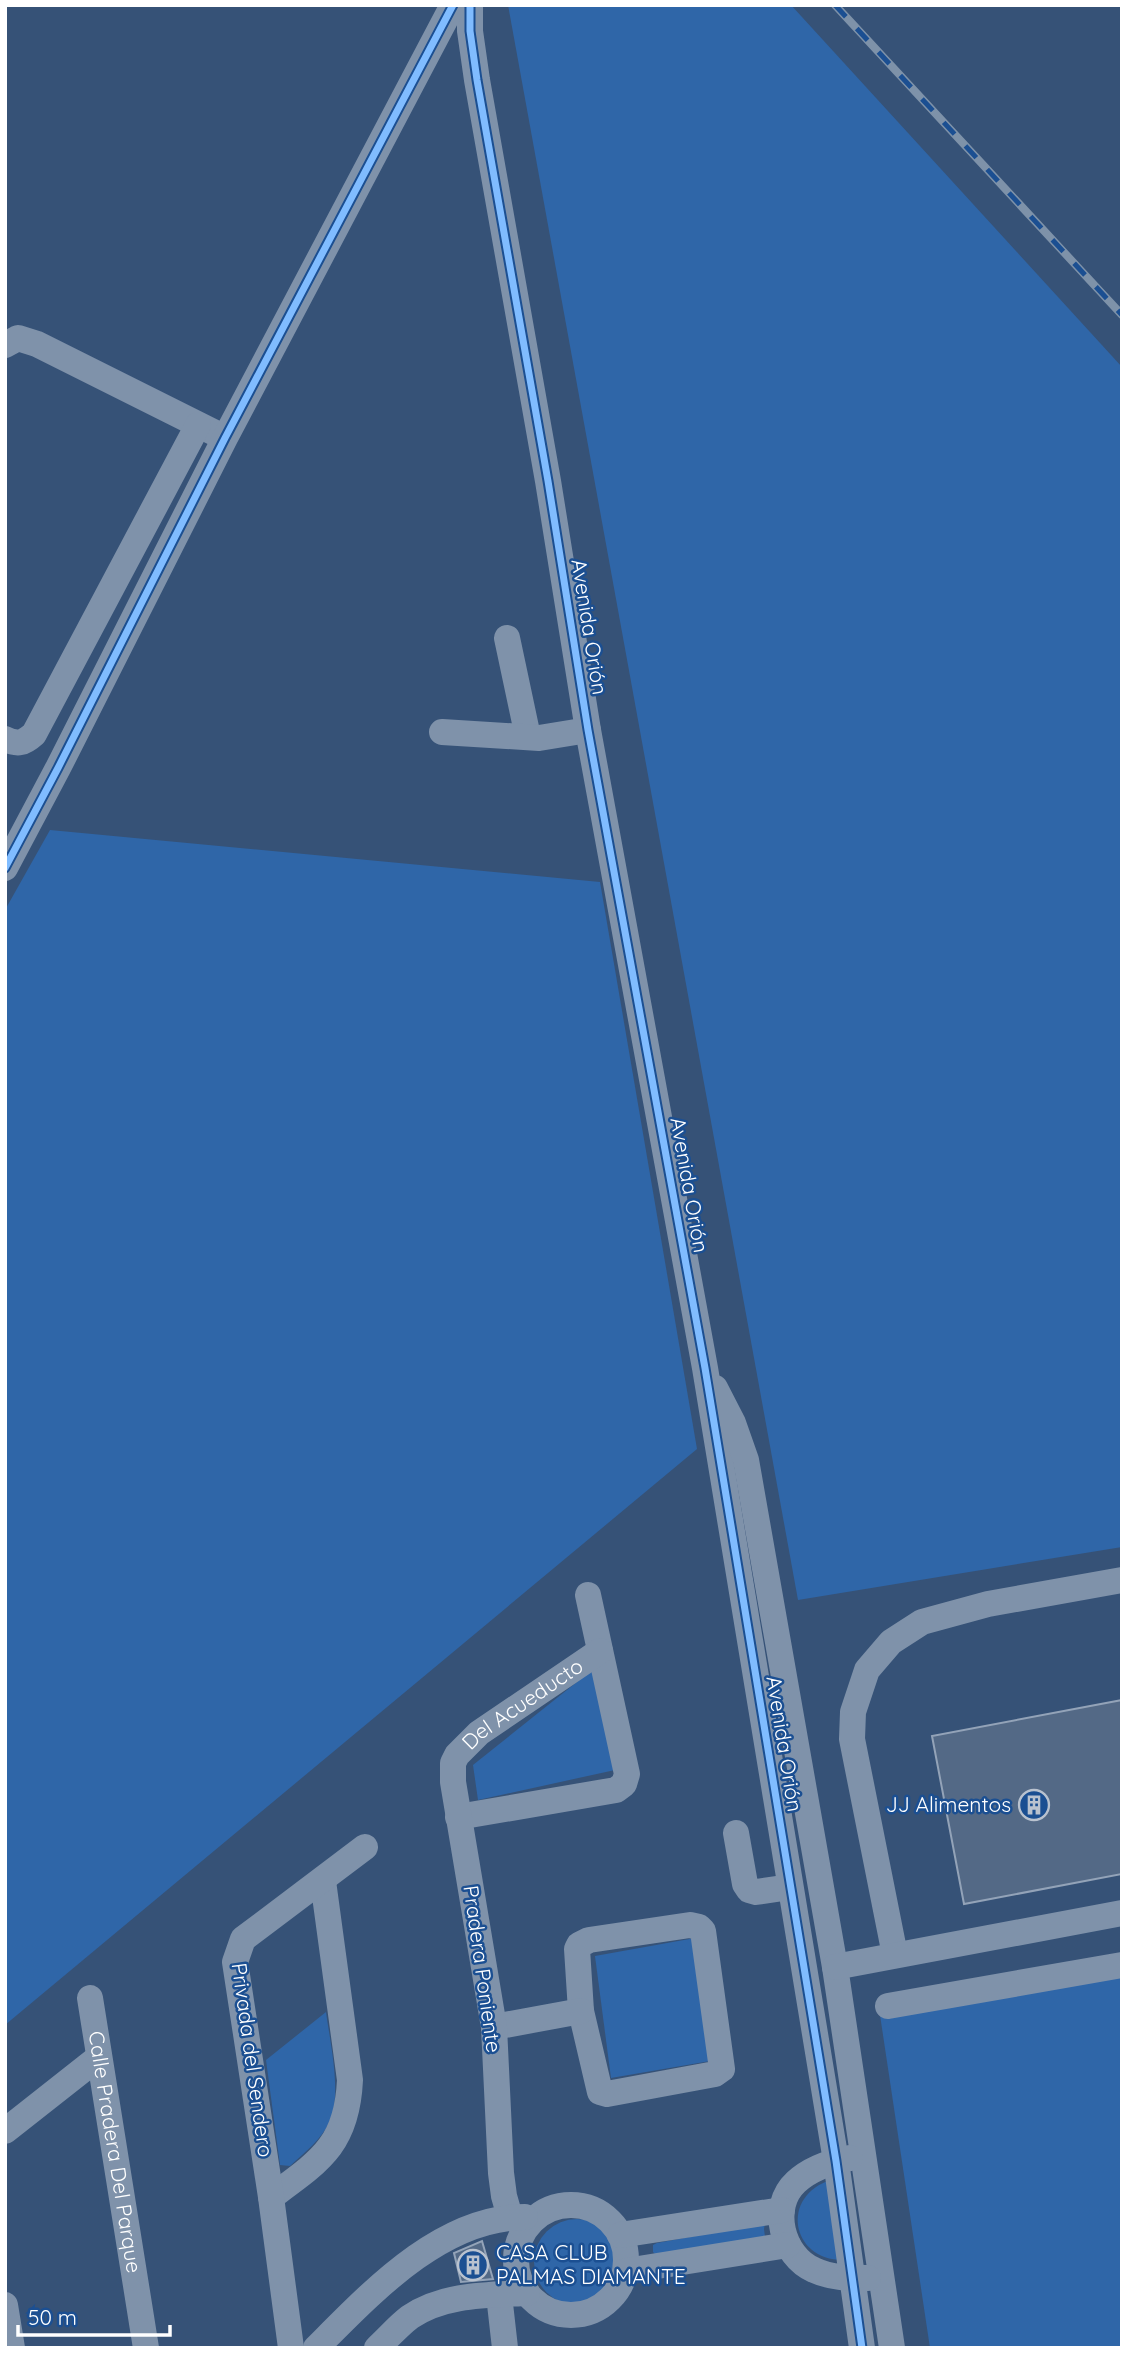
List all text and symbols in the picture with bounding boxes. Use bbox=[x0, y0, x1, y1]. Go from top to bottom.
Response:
street label: Avenida Orión bbox=[566, 557, 614, 697]
street label: Avenida Orión bbox=[665, 1115, 715, 1255]
street label: Del Acueducto bbox=[456, 1652, 588, 1755]
street label: Avenida Orión bbox=[761, 1674, 809, 1814]
building icon: JJ Alimentos bbox=[1017, 1788, 1051, 1822]
place label: JJ Alimentos bbox=[886, 1791, 1011, 1817]
street label: Pradera Poniente bbox=[458, 1884, 508, 2054]
street label: Privada del Sendero bbox=[226, 1961, 279, 2159]
street label: Calle Pradera Del Parque bbox=[83, 2029, 148, 2275]
place label: CASA CLUB PALMAS DIAMANTE bbox=[496, 2239, 686, 2289]
building icon: CASA CLUB PALMAS DIAMANTE bbox=[456, 2248, 490, 2282]
scale bar bbox=[18, 2294, 170, 2338]
text: 50 m bbox=[28, 2304, 77, 2330]

